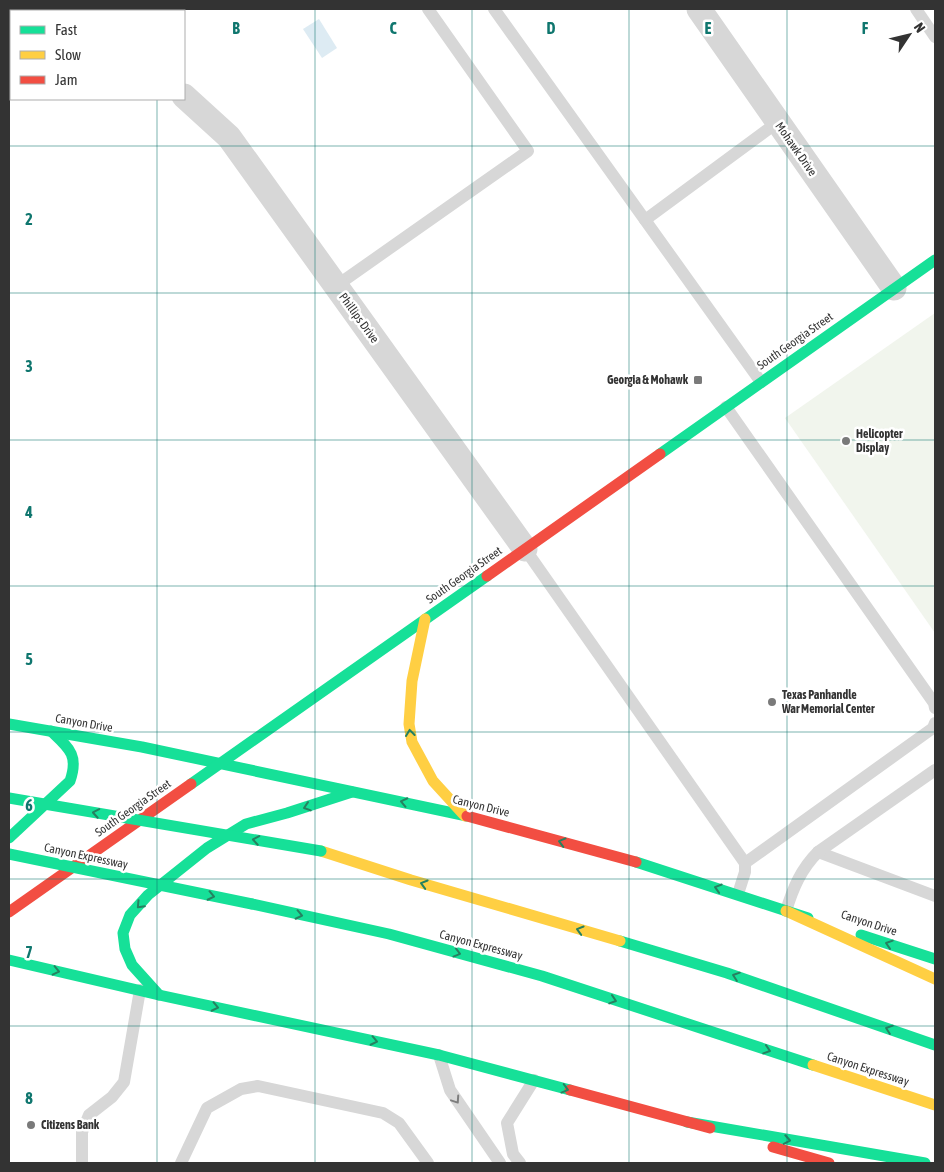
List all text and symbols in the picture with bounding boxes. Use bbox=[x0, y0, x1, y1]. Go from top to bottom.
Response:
legend bbox=[10, 10, 185, 100]
north arrow bbox=[884, 10, 934, 60]
text: B bbox=[232, 19, 240, 37]
text: C bbox=[389, 19, 397, 37]
text: D bbox=[547, 19, 556, 37]
text: E bbox=[705, 19, 712, 37]
text: F bbox=[862, 19, 869, 37]
text: N bbox=[911, 20, 929, 36]
text: Fast bbox=[55, 21, 77, 38]
text: Slow bbox=[55, 46, 81, 63]
text: Jam bbox=[55, 71, 78, 88]
street label: Mohawk Drive bbox=[772, 119, 820, 179]
text: 2 bbox=[25, 210, 33, 228]
street label: Phillips Drive bbox=[336, 290, 382, 346]
street label: South Georgia Street bbox=[754, 309, 836, 372]
text: 3 bbox=[25, 357, 33, 375]
place label: Georgia & Mohawk bbox=[607, 373, 689, 387]
marker: Georgia & Mohawk bbox=[692, 374, 704, 386]
place label: Helicopter Display bbox=[856, 427, 903, 455]
marker: Helicopter Display bbox=[840, 435, 852, 447]
text: 4 bbox=[24, 503, 33, 521]
street label: South Georgia Street bbox=[423, 543, 505, 606]
text: 5 bbox=[25, 650, 33, 668]
place label: Texas Panhandle War Memorial Center bbox=[781, 688, 875, 716]
marker: Texas Panhandle War Memorial Center bbox=[766, 696, 778, 708]
street label: Canyon Drive bbox=[54, 711, 114, 735]
one-way arrow bbox=[406, 729, 416, 737]
street label: South Georgia Street bbox=[92, 776, 174, 839]
street label: Canyon Drive bbox=[451, 792, 511, 820]
text: 6 bbox=[25, 796, 33, 814]
one-way arrow bbox=[400, 798, 409, 808]
one-way arrow bbox=[303, 801, 312, 811]
one-way arrow bbox=[91, 808, 100, 818]
one-way arrow bbox=[251, 836, 260, 846]
one-way arrow bbox=[558, 838, 566, 848]
street label: Canyon Expressway bbox=[43, 840, 129, 872]
one-way arrow bbox=[420, 879, 428, 889]
one-way arrow bbox=[714, 883, 722, 893]
one-way arrow bbox=[206, 890, 215, 900]
one-way arrow bbox=[137, 899, 146, 908]
street label: Canyon Drive bbox=[839, 907, 899, 939]
one-way arrow bbox=[295, 909, 304, 919]
one-way arrow bbox=[576, 925, 584, 935]
street label: Canyon Expressway bbox=[438, 927, 524, 963]
one-way arrow bbox=[885, 939, 893, 949]
text: 7 bbox=[25, 943, 33, 961]
one-way arrow bbox=[453, 947, 462, 958]
one-way arrow bbox=[52, 965, 61, 976]
one-way arrow bbox=[732, 972, 740, 982]
one-way arrow bbox=[608, 994, 616, 1004]
one-way arrow bbox=[210, 1001, 219, 1012]
one-way arrow bbox=[885, 1025, 894, 1035]
one-way arrow bbox=[369, 1035, 378, 1045]
one-way arrow bbox=[763, 1044, 771, 1054]
street label: Canyon Expressway bbox=[825, 1049, 911, 1089]
one-way arrow bbox=[561, 1083, 569, 1093]
text: 8 bbox=[25, 1089, 33, 1107]
one-way arrow bbox=[450, 1094, 460, 1103]
place label: Citizens Bank bbox=[41, 1118, 100, 1132]
marker: Citizens Bank bbox=[25, 1119, 37, 1131]
one-way arrow bbox=[782, 1134, 791, 1144]

